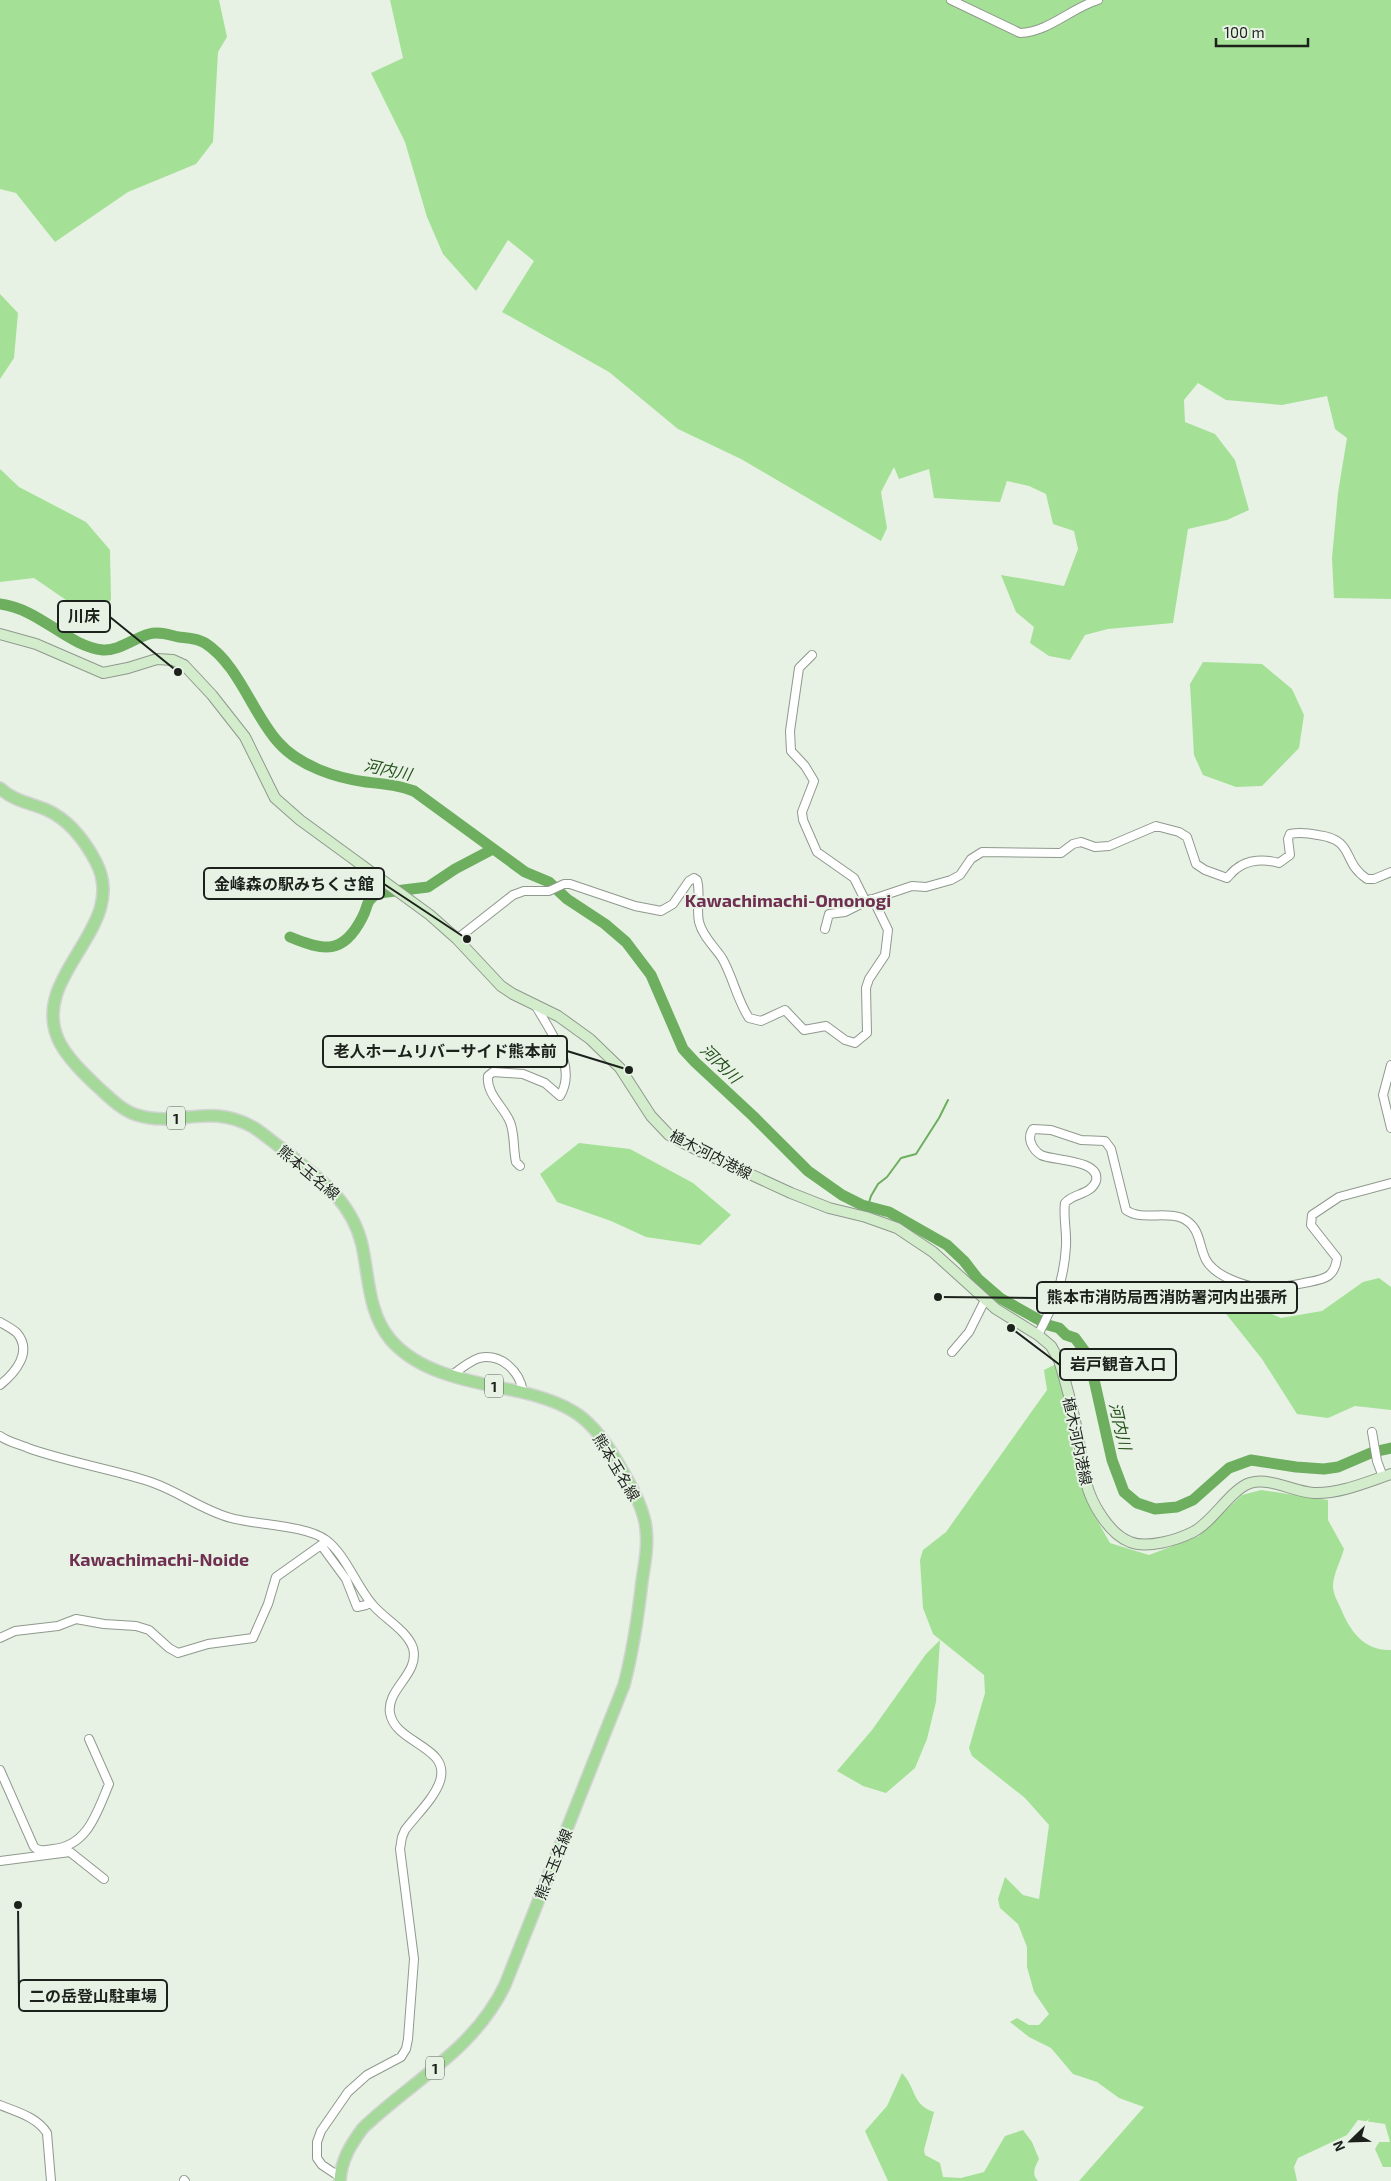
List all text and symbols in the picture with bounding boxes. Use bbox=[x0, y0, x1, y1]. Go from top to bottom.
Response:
scale bar bbox=[1216, 15, 1308, 47]
text: 100 m bbox=[1224, 23, 1265, 41]
callout: 川床 bbox=[58, 601, 110, 632]
text: 川床 bbox=[68, 606, 100, 625]
water label: 河内川 bbox=[363, 755, 415, 784]
callout: 金峰森の駅みちくさ館 bbox=[204, 868, 384, 899]
text: 金峰森の駅みちくさ館 bbox=[214, 874, 374, 893]
district label: Kawachimachi-Omonogi bbox=[685, 889, 891, 911]
callout: 老人ホームリバーサイド熊本前 bbox=[323, 1036, 567, 1067]
water label: 河内川 bbox=[697, 1039, 746, 1088]
text: 老人ホームリバーサイド熊本前 bbox=[333, 1041, 557, 1060]
road number: 1 bbox=[167, 1106, 185, 1130]
street label: 植木河内港線 bbox=[667, 1126, 755, 1182]
street label: 熊本玉名線 bbox=[274, 1141, 344, 1203]
callout: 熊本市消防局西消防署河内出張所 bbox=[1037, 1282, 1297, 1313]
text: 熊本市消防局西消防署河内出張所 bbox=[1047, 1287, 1287, 1306]
callout: 岩戸観音入口 bbox=[1060, 1349, 1176, 1380]
text: 岩戸観音入口 bbox=[1070, 1354, 1166, 1373]
road number: 1 bbox=[485, 1374, 503, 1398]
street label: 植木河内港線 bbox=[1060, 1395, 1096, 1487]
water label: 河内川 bbox=[1106, 1400, 1136, 1453]
street label: 熊本玉名線 bbox=[590, 1430, 644, 1504]
district label: Kawachimachi-Noide bbox=[69, 1548, 249, 1570]
street label: 熊本玉名線 bbox=[531, 1826, 575, 1902]
callout: 二の岳登山駐車場 bbox=[19, 1980, 167, 2011]
text: 二の岳登山駐車場 bbox=[29, 1986, 157, 2005]
road number: 1 bbox=[426, 2056, 444, 2080]
north arrow bbox=[1326, 2116, 1376, 2166]
text: N bbox=[1329, 2138, 1348, 2154]

